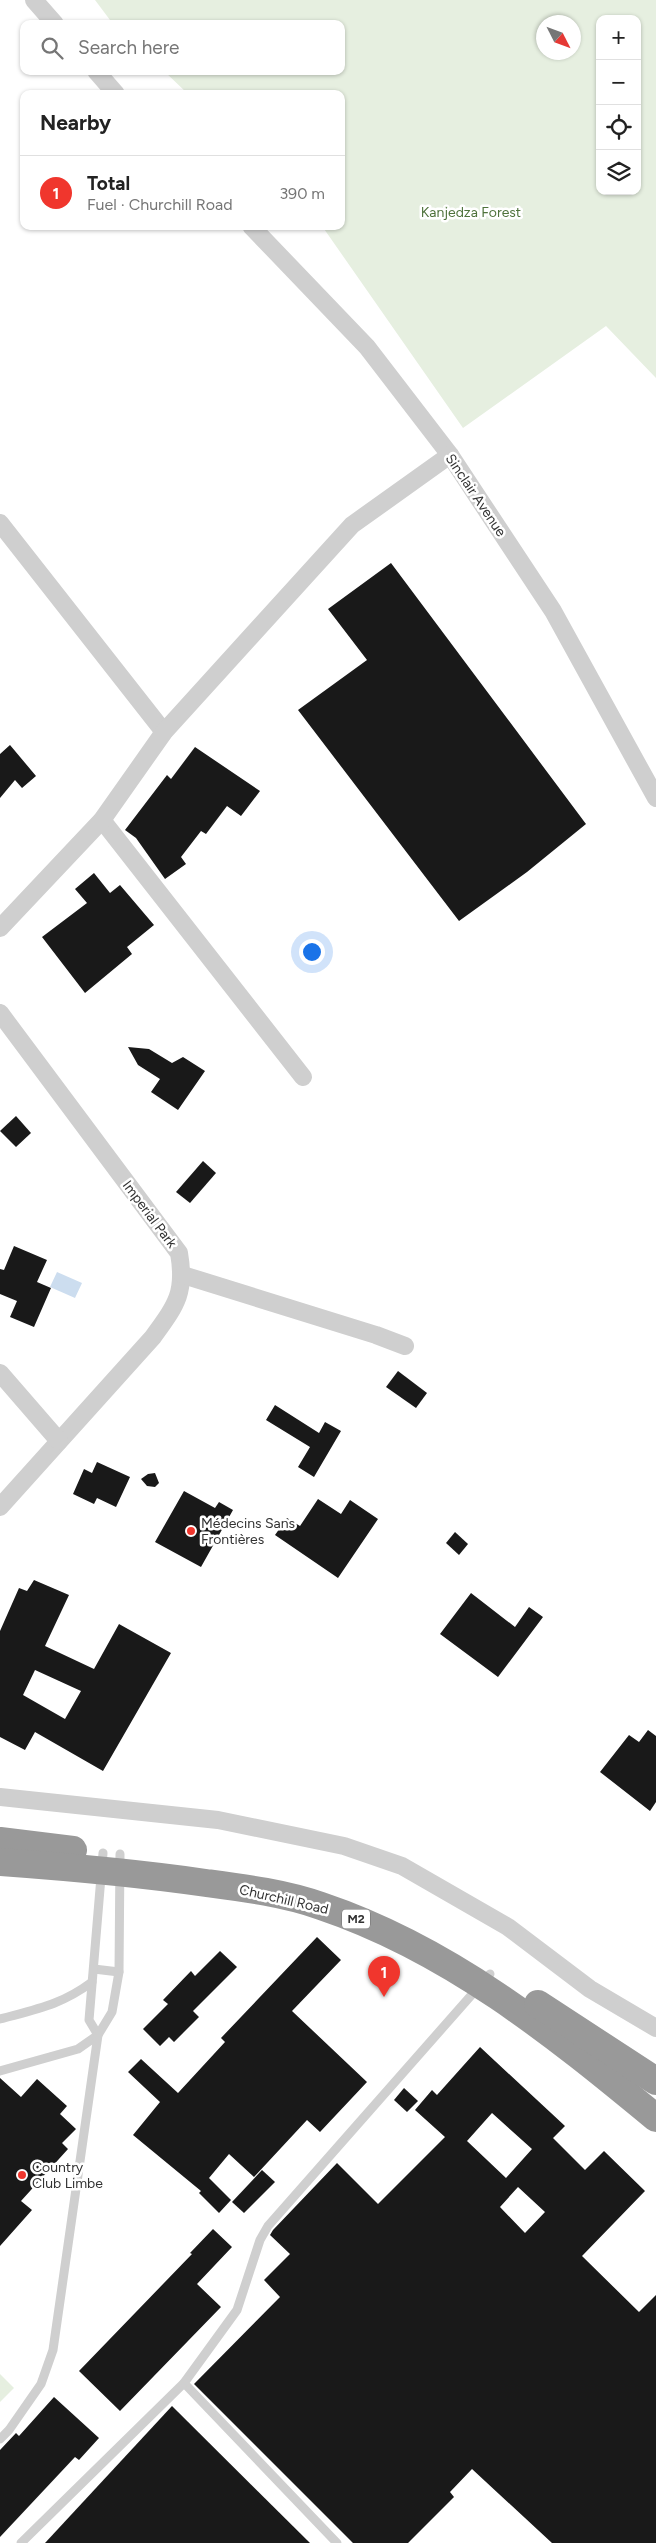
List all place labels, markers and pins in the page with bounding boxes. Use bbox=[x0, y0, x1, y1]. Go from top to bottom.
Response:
place label: Médecins Sans Frontières bbox=[201, 1515, 295, 1548]
marker: Médecins Sans Frontières bbox=[185, 1525, 197, 1537]
pin: 1 bbox=[368, 1956, 400, 1997]
place label: Country Club Limbe bbox=[32, 2159, 103, 2192]
marker: Country Club Limbe bbox=[16, 2169, 28, 2181]

